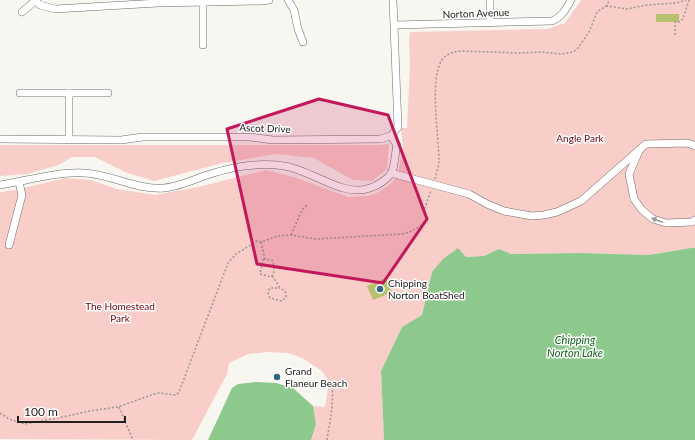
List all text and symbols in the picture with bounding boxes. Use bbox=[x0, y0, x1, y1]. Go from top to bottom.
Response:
street label: Norton Avenue bbox=[442, 6, 510, 20]
street label: Ascot Drive bbox=[239, 121, 291, 135]
park label: Angle Park bbox=[556, 132, 605, 144]
one-way arrow bbox=[651, 216, 663, 222]
place label: Chipping Norton BoatShed bbox=[388, 277, 465, 301]
marker: Chipping Norton BoatShed bbox=[375, 284, 385, 294]
park label: The Homestead Park bbox=[85, 300, 155, 324]
water label: Chipping Norton Lake bbox=[547, 333, 603, 359]
place label: Grand Flaneur Beach bbox=[285, 365, 347, 389]
marker: Grand Flaneur Beach bbox=[272, 372, 282, 382]
scale bar bbox=[18, 398, 125, 424]
text: 100 m bbox=[24, 404, 58, 419]

